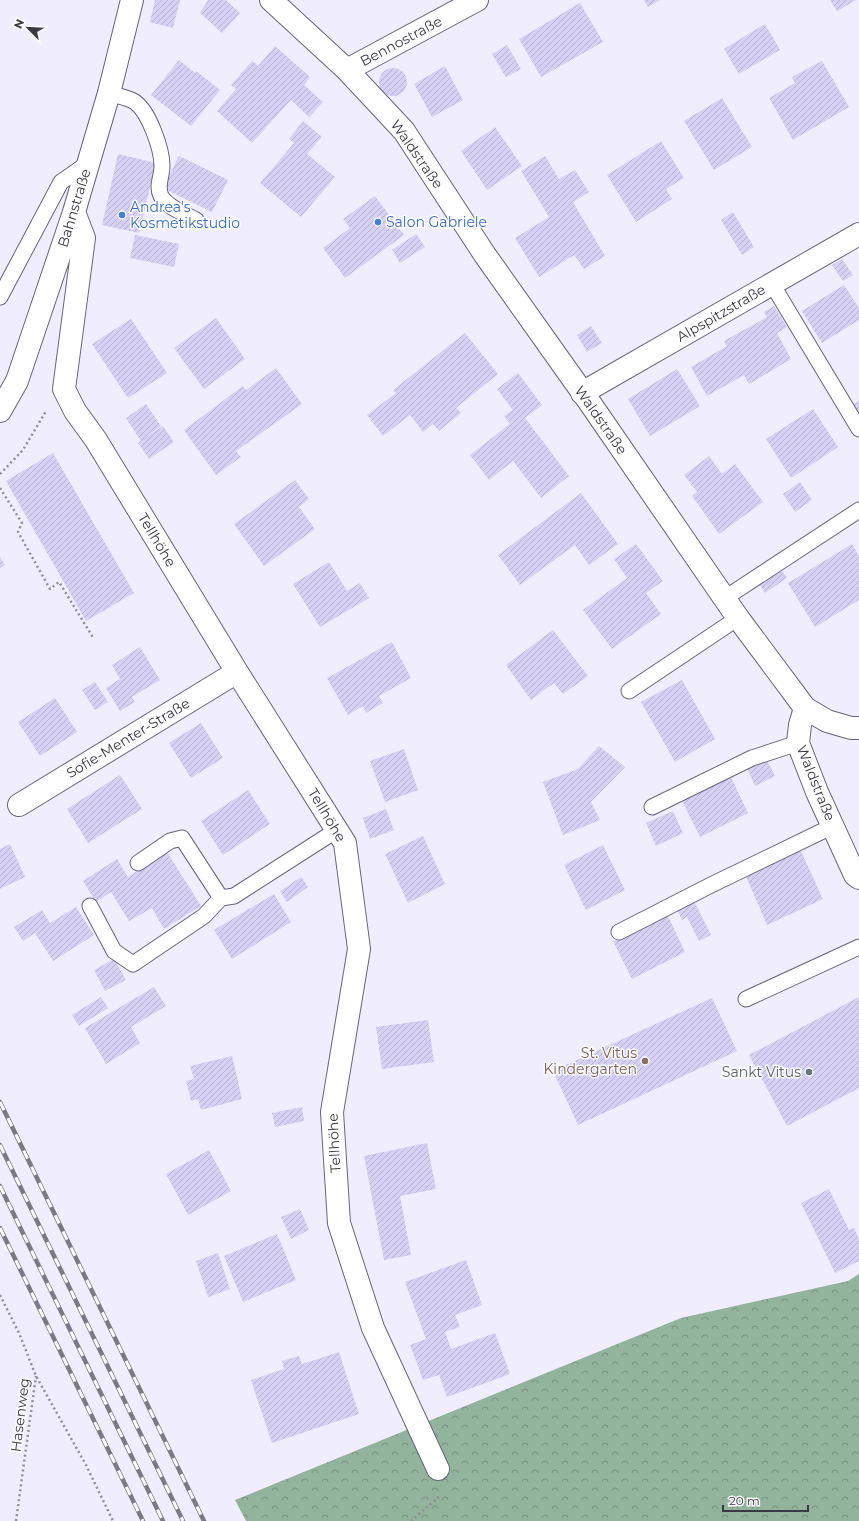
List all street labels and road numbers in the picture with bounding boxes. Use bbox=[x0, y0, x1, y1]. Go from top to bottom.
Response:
street label: Bennostraße bbox=[357, 12, 445, 70]
street label: Waldstraße bbox=[387, 116, 447, 192]
street label: Bahnstraße bbox=[53, 166, 95, 250]
street label: Alpspitzstraße bbox=[673, 280, 769, 346]
street label: Waldstraße bbox=[571, 382, 631, 458]
street label: Tellhöhe bbox=[134, 510, 180, 570]
street label: Sofie-Menter-Straße bbox=[63, 694, 193, 782]
street label: Waldstraße bbox=[793, 743, 839, 823]
street label: Tellhöhe bbox=[304, 785, 350, 845]
street label: Tellhöhe bbox=[323, 1113, 345, 1173]
street label: Hasenweg bbox=[7, 1377, 33, 1453]

